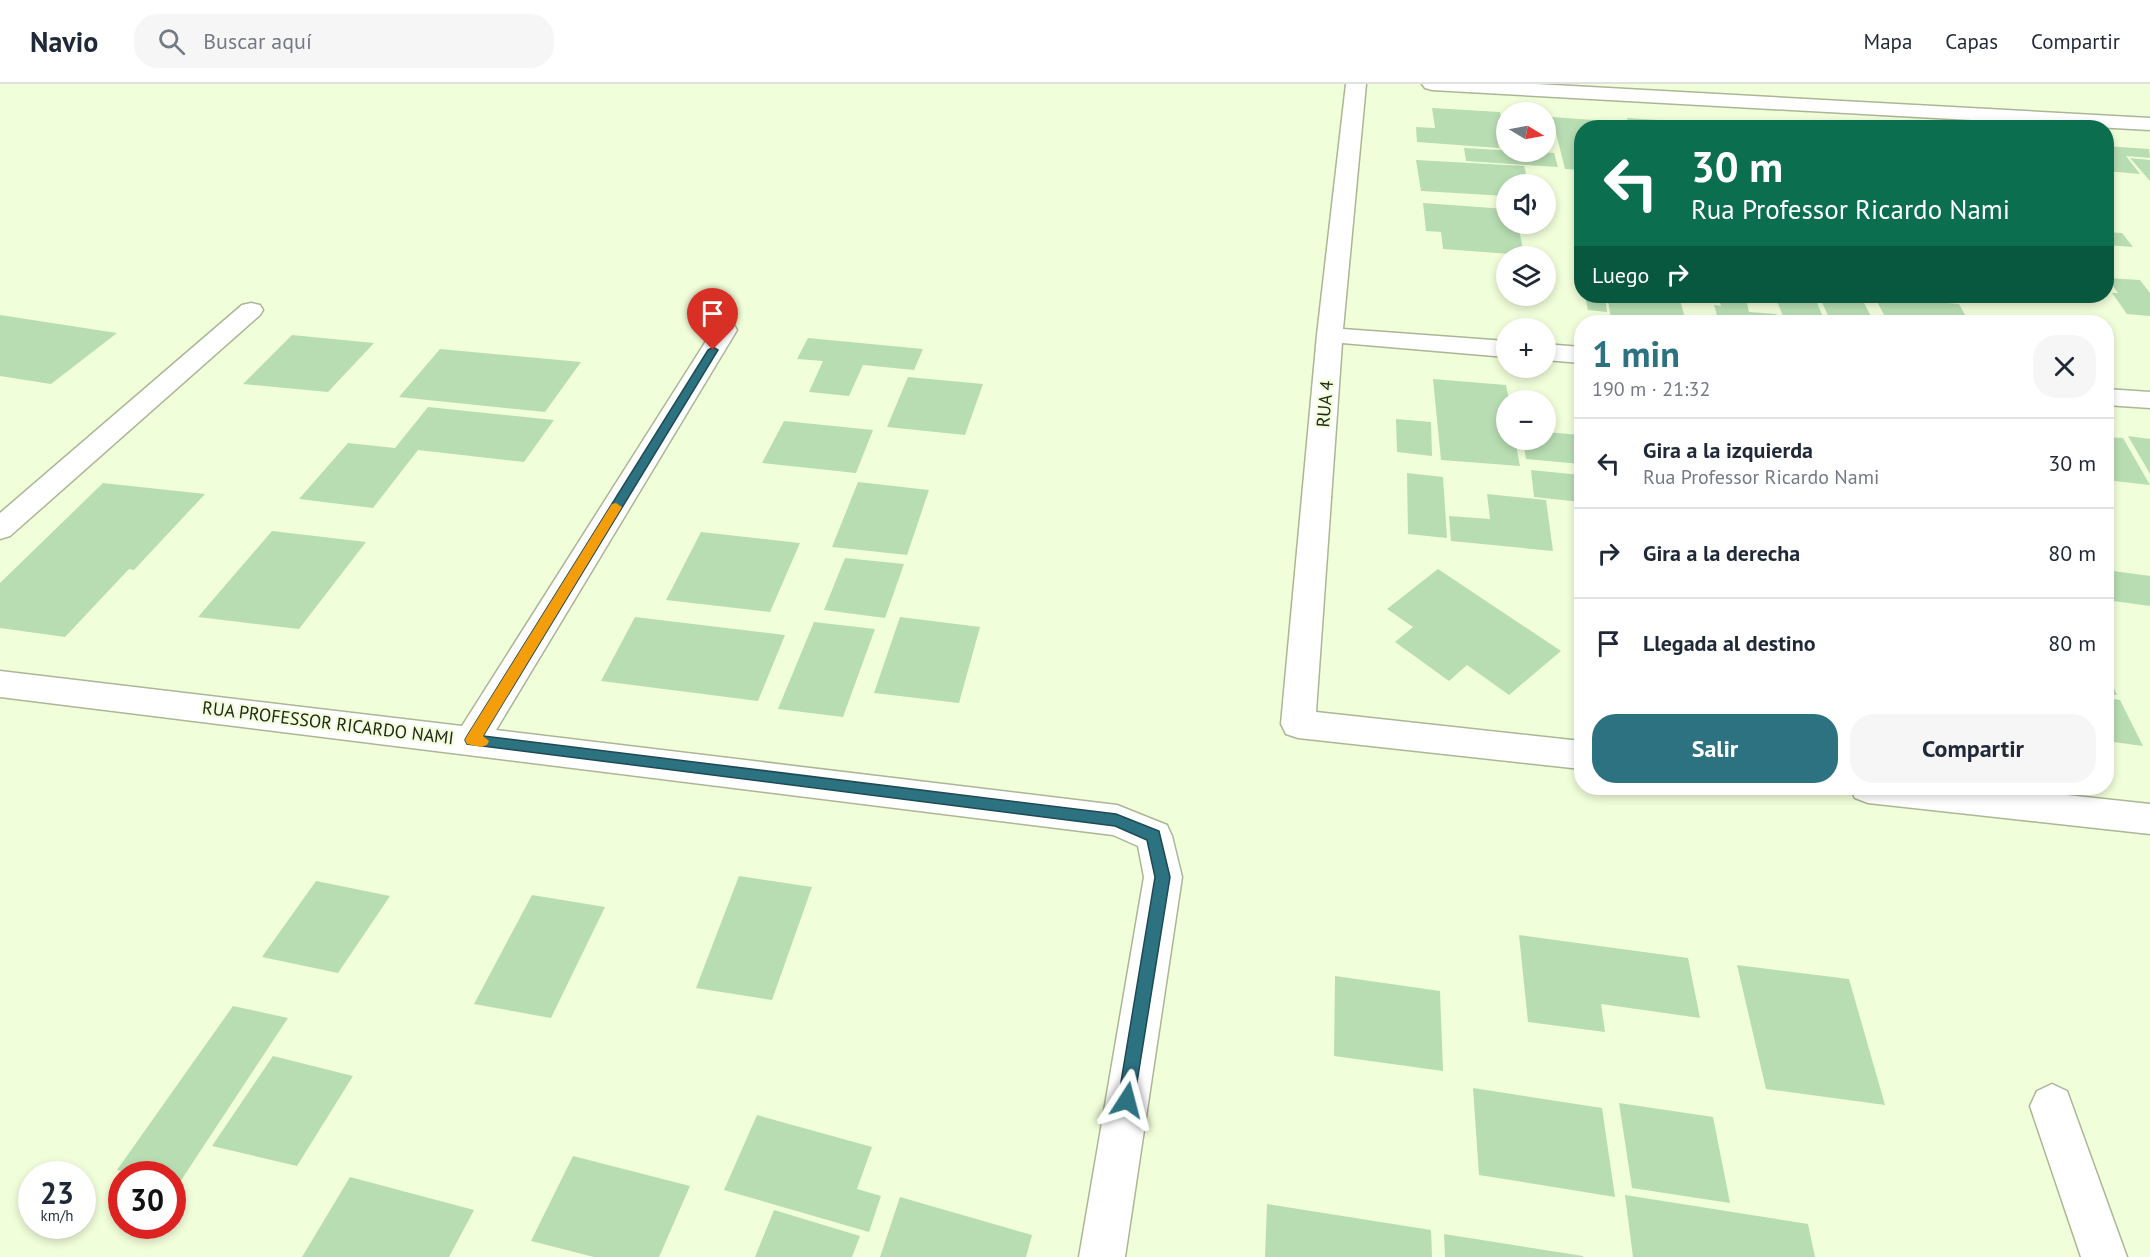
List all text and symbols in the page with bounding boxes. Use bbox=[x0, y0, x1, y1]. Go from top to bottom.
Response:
search box bbox=[134, 14, 554, 68]
text: Navio bbox=[30, 23, 98, 60]
icon: search bbox=[155, 25, 188, 58]
text: Buscar aquí bbox=[203, 27, 312, 55]
text: Mapa bbox=[1864, 28, 1912, 55]
text: Capas bbox=[1945, 28, 1998, 55]
text: Compartir bbox=[2031, 28, 2120, 55]
north arrow bbox=[1496, 102, 1556, 162]
map controls bbox=[1496, 102, 1556, 450]
text: 30 m bbox=[1691, 139, 1783, 194]
icon: left bbox=[1592, 144, 1670, 222]
button: sound bbox=[1496, 174, 1556, 234]
text: Rua Professor Ricardo Nami bbox=[1691, 192, 2010, 226]
button: layers bbox=[1496, 246, 1556, 306]
icon: right bbox=[1661, 258, 1694, 291]
text: Luego bbox=[1592, 261, 1649, 289]
pin bbox=[687, 288, 738, 350]
icon: arrive bbox=[696, 297, 729, 330]
button: + bbox=[1496, 318, 1556, 378]
text: 1 min bbox=[1592, 330, 1680, 377]
button: close bbox=[2033, 335, 2096, 398]
text: 190 m · 21:32 bbox=[1592, 376, 1710, 402]
street label: RUA 4 bbox=[1311, 379, 1338, 428]
button: − bbox=[1496, 390, 1556, 450]
text: Gira a la izquierda bbox=[1643, 436, 1813, 464]
icon: left bbox=[1592, 447, 1625, 480]
text: 30 m bbox=[2048, 449, 2096, 477]
text: Rua Professor Ricardo Nami bbox=[1643, 464, 1879, 490]
icon: right bbox=[1592, 537, 1625, 570]
text: Gira a la derecha bbox=[1643, 539, 1800, 567]
text: 80 m bbox=[2048, 539, 2096, 567]
icon: arrive bbox=[1592, 627, 1625, 660]
text: Llegada al destino bbox=[1643, 629, 1816, 657]
text: 80 m bbox=[2048, 629, 2096, 657]
street label: RUA PROFESSOR RICARDO NAMI bbox=[201, 696, 455, 749]
button: Salir bbox=[1592, 714, 1838, 783]
button: Compartir bbox=[1850, 714, 2096, 783]
position arrow bbox=[1095, 1068, 1159, 1132]
speed limit sign: 30 bbox=[108, 1161, 186, 1239]
text: 23 bbox=[40, 1173, 74, 1212]
text: km/h bbox=[41, 1206, 73, 1225]

